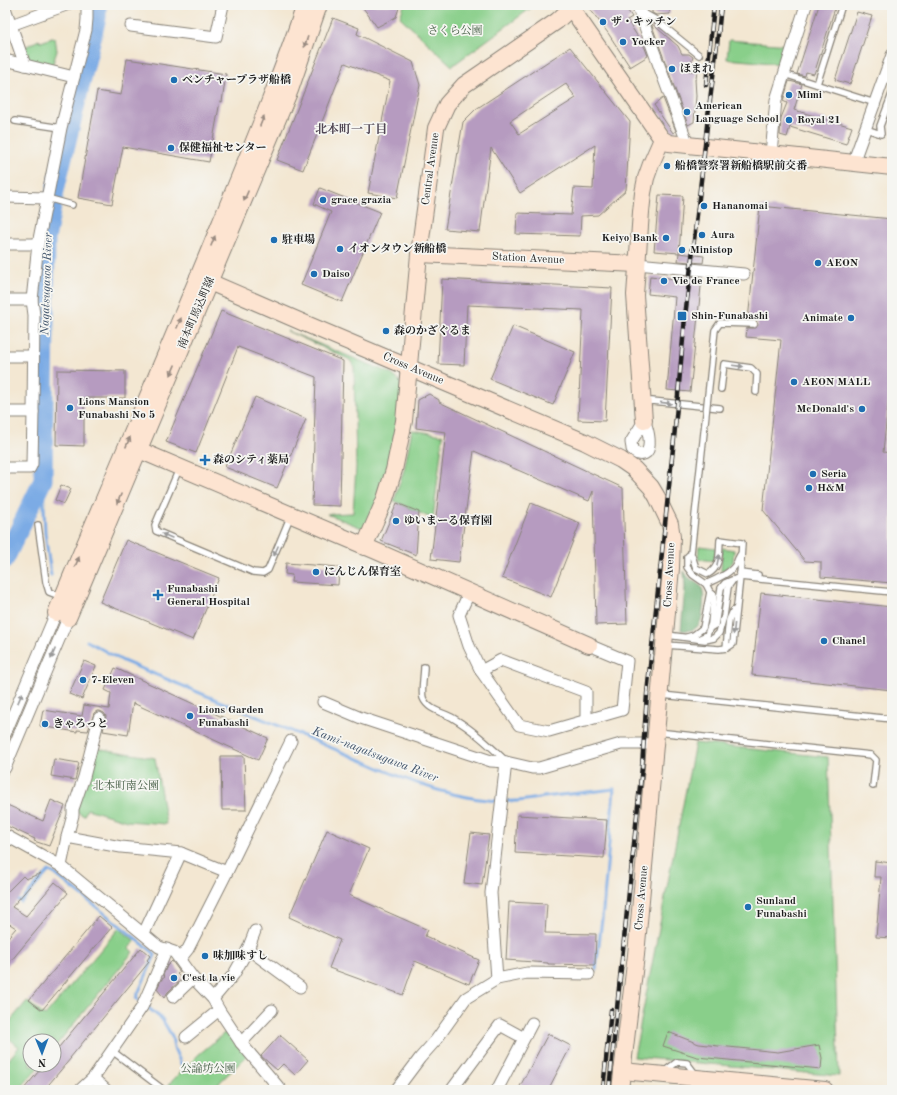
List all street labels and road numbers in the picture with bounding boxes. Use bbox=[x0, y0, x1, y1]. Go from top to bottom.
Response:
street label: Central Avenue bbox=[420, 132, 442, 206]
street label: Station Avenue bbox=[492, 252, 564, 266]
street label: 南本町馬込町線 bbox=[175, 275, 217, 351]
street label: Cross Avenue bbox=[381, 351, 445, 387]
street label: Cross Avenue bbox=[663, 542, 677, 608]
street label: Cross Avenue bbox=[634, 865, 650, 931]

